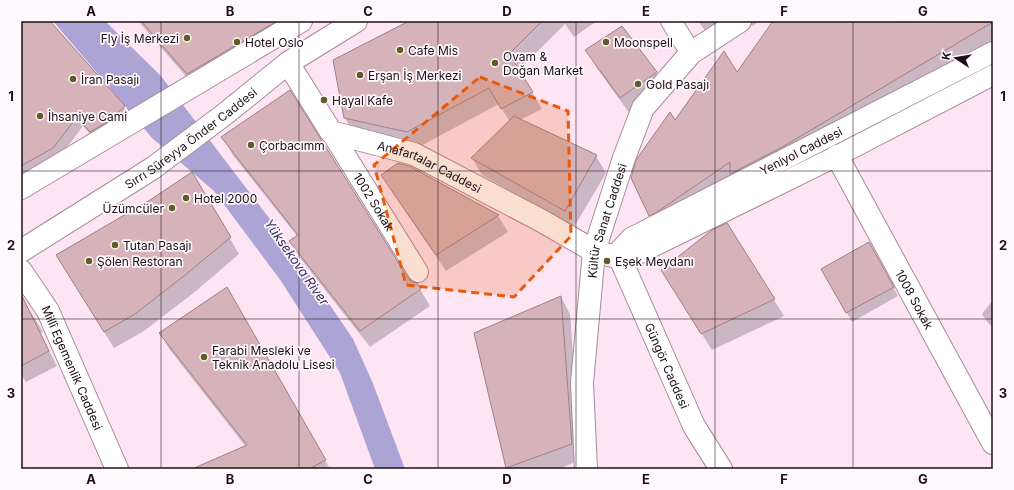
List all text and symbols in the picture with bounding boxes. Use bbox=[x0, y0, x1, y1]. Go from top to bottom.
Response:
text: A bbox=[86, 3, 96, 19]
text: B bbox=[226, 3, 235, 19]
text: C bbox=[363, 3, 373, 19]
text: D bbox=[502, 3, 512, 19]
text: E bbox=[642, 3, 650, 19]
text: F bbox=[780, 3, 788, 19]
text: G bbox=[918, 3, 928, 19]
place label: Fly İş Merkezi bbox=[101, 31, 179, 46]
marker: Fly İş Merkezi bbox=[182, 33, 192, 43]
place label: Hotel Oslo bbox=[245, 35, 304, 50]
place label: Moonspell bbox=[614, 35, 673, 50]
marker: Hotel Oslo bbox=[232, 37, 242, 47]
marker: Moonspell bbox=[601, 37, 611, 47]
north arrow bbox=[936, 38, 976, 78]
place label: Cafe Mis bbox=[408, 43, 458, 58]
marker: Cafe Mis bbox=[395, 45, 405, 55]
place label: Ovam & Doğan Market bbox=[503, 49, 583, 78]
text: K bbox=[939, 51, 954, 61]
marker: Ovam & Doğan Market bbox=[490, 58, 500, 68]
place label: Erşan İş Merkezi bbox=[368, 68, 462, 83]
marker: Erşan İş Merkezi bbox=[355, 70, 365, 80]
place label: İran Pasajı bbox=[81, 72, 139, 87]
marker: İran Pasajı bbox=[68, 74, 78, 84]
place label: Gold Pasajı bbox=[646, 77, 709, 92]
marker: Gold Pasajı bbox=[633, 79, 643, 89]
street label: Sırrı Süreyya Önder Caddesi bbox=[122, 84, 260, 192]
text: 1 bbox=[8, 88, 14, 104]
text: 1 bbox=[1000, 88, 1006, 104]
place label: Hayal Kafe bbox=[332, 93, 393, 108]
marker: Hayal Kafe bbox=[319, 95, 329, 105]
place label: İhsaniye Cami bbox=[48, 109, 127, 124]
marker: İhsaniye Cami bbox=[35, 111, 45, 121]
street label: Yeniyol Caddesi bbox=[757, 124, 845, 178]
street label: Anafartalar Caddesi bbox=[376, 137, 484, 196]
place label: Çorbacımm bbox=[259, 138, 325, 153]
marker: Çorbacımm bbox=[246, 140, 256, 150]
street label: Kültür Sanat Caddesi bbox=[584, 161, 629, 279]
street label: 1002 Sokak bbox=[351, 170, 398, 234]
place label: Hotel 2000 bbox=[194, 191, 257, 206]
marker: Hotel 2000 bbox=[181, 193, 191, 203]
place label: Üzümcüler bbox=[102, 201, 164, 216]
marker: Üzümcüler bbox=[167, 203, 177, 213]
water label: Yüksekova River bbox=[261, 216, 333, 309]
text: 2 bbox=[7, 237, 15, 253]
text: 2 bbox=[999, 237, 1007, 253]
place label: Tutan Pasajı bbox=[123, 238, 191, 253]
marker: Tutan Pasajı bbox=[110, 240, 120, 250]
place label: Şölen Restoran bbox=[97, 254, 183, 269]
place label: Eşek Meydanı bbox=[615, 254, 694, 269]
marker: Şölen Restoran bbox=[84, 256, 94, 266]
marker: Eşek Meydanı bbox=[602, 256, 612, 266]
street label: 1008 Sokak bbox=[893, 267, 937, 332]
street label: Millî Egemenlik Caddesi bbox=[39, 303, 106, 432]
street label: Güngör Caddesi bbox=[642, 320, 693, 411]
place label: Farabi Mesleki ve Teknik Anadolu Lisesi bbox=[212, 343, 335, 372]
marker: Farabi Mesleki ve Teknik Anadolu Lisesi bbox=[199, 352, 209, 362]
text: 3 bbox=[7, 385, 15, 401]
text: 3 bbox=[999, 385, 1007, 401]
text: A bbox=[86, 471, 96, 487]
text: B bbox=[226, 471, 235, 487]
text: C bbox=[363, 471, 373, 487]
text: D bbox=[502, 471, 512, 487]
text: E bbox=[642, 471, 650, 487]
text: F bbox=[780, 471, 788, 487]
text: G bbox=[918, 471, 928, 487]

